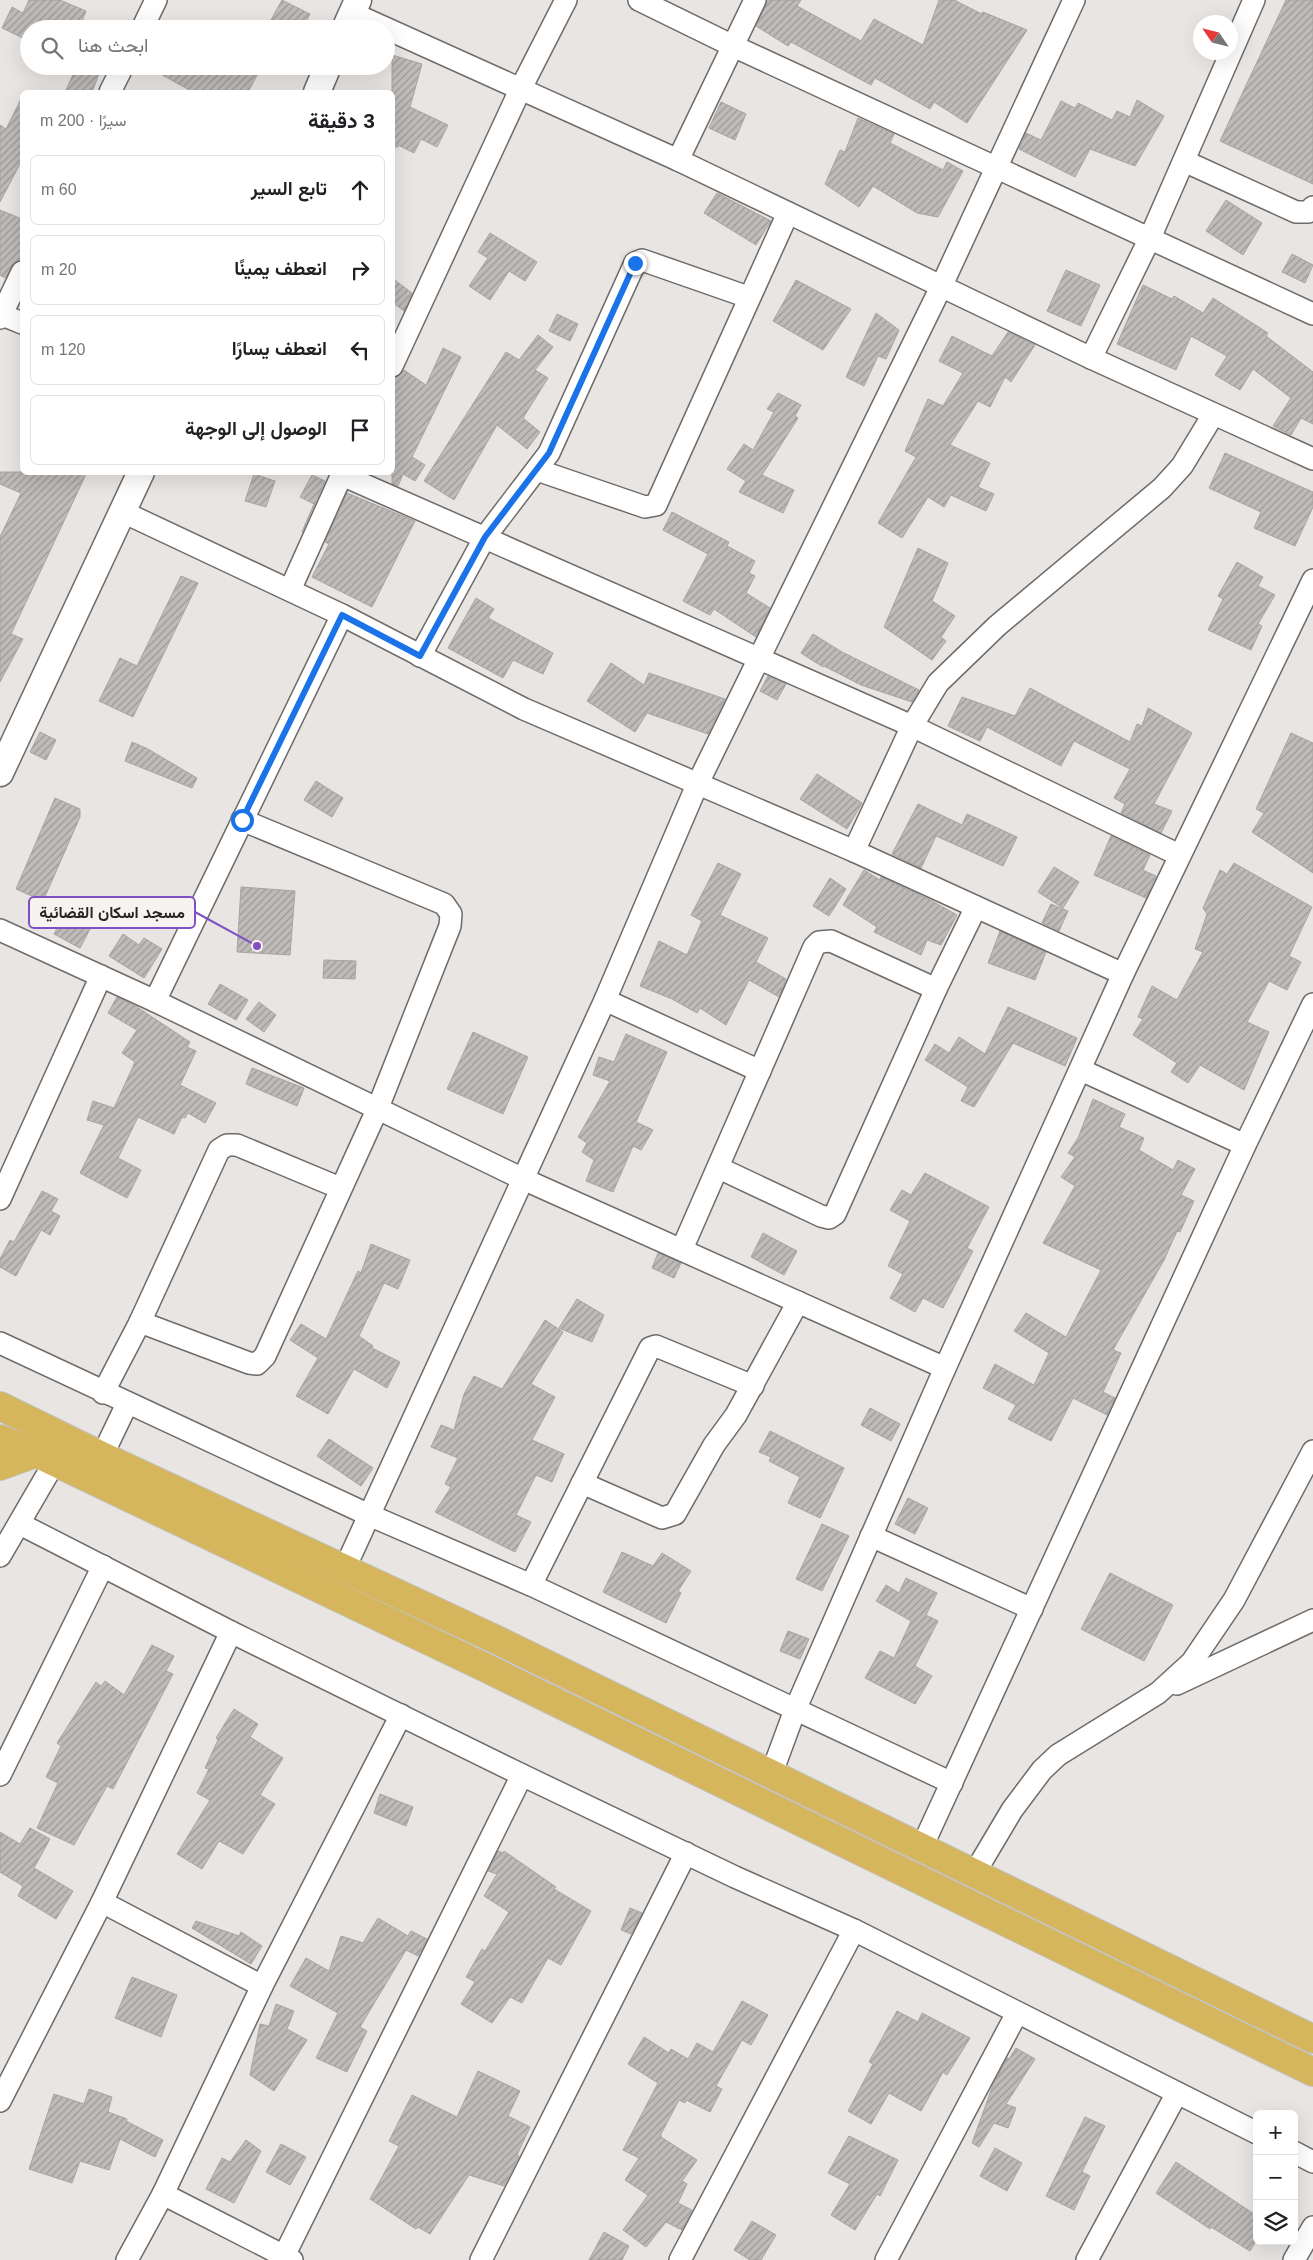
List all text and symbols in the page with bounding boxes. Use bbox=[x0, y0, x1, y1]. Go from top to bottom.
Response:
north arrow bbox=[1193, 15, 1238, 60]
search box bbox=[20, 20, 395, 75]
icon: search bbox=[38, 34, 66, 62]
text: ابحث هنا bbox=[78, 35, 148, 56]
text: 3 دقيقة bbox=[308, 109, 375, 132]
text: سيرًا · 200 m bbox=[40, 112, 126, 129]
icon: ahead bbox=[346, 176, 374, 204]
text: تابع السير bbox=[251, 178, 327, 199]
text: 60 m bbox=[41, 181, 77, 198]
route end bbox=[624, 252, 647, 275]
icon: right bbox=[346, 256, 374, 284]
text: انعطف يمينًا bbox=[234, 258, 327, 279]
text: 20 m bbox=[41, 261, 77, 278]
icon: left bbox=[346, 336, 374, 364]
text: انعطف يسارًا bbox=[232, 338, 327, 359]
text: 120 m bbox=[41, 341, 85, 358]
icon: arrive bbox=[346, 416, 374, 444]
text: الوصول إلى الوجهة bbox=[185, 418, 327, 439]
route start bbox=[231, 809, 254, 832]
callout: مسجد اسكان القضائية bbox=[29, 897, 195, 928]
text: مسجد اسكان القضائية bbox=[39, 904, 185, 922]
map controls bbox=[1253, 2110, 1298, 2245]
button: + bbox=[1253, 2110, 1298, 2155]
button: − bbox=[1253, 2155, 1298, 2200]
button: layers bbox=[1253, 2200, 1298, 2245]

